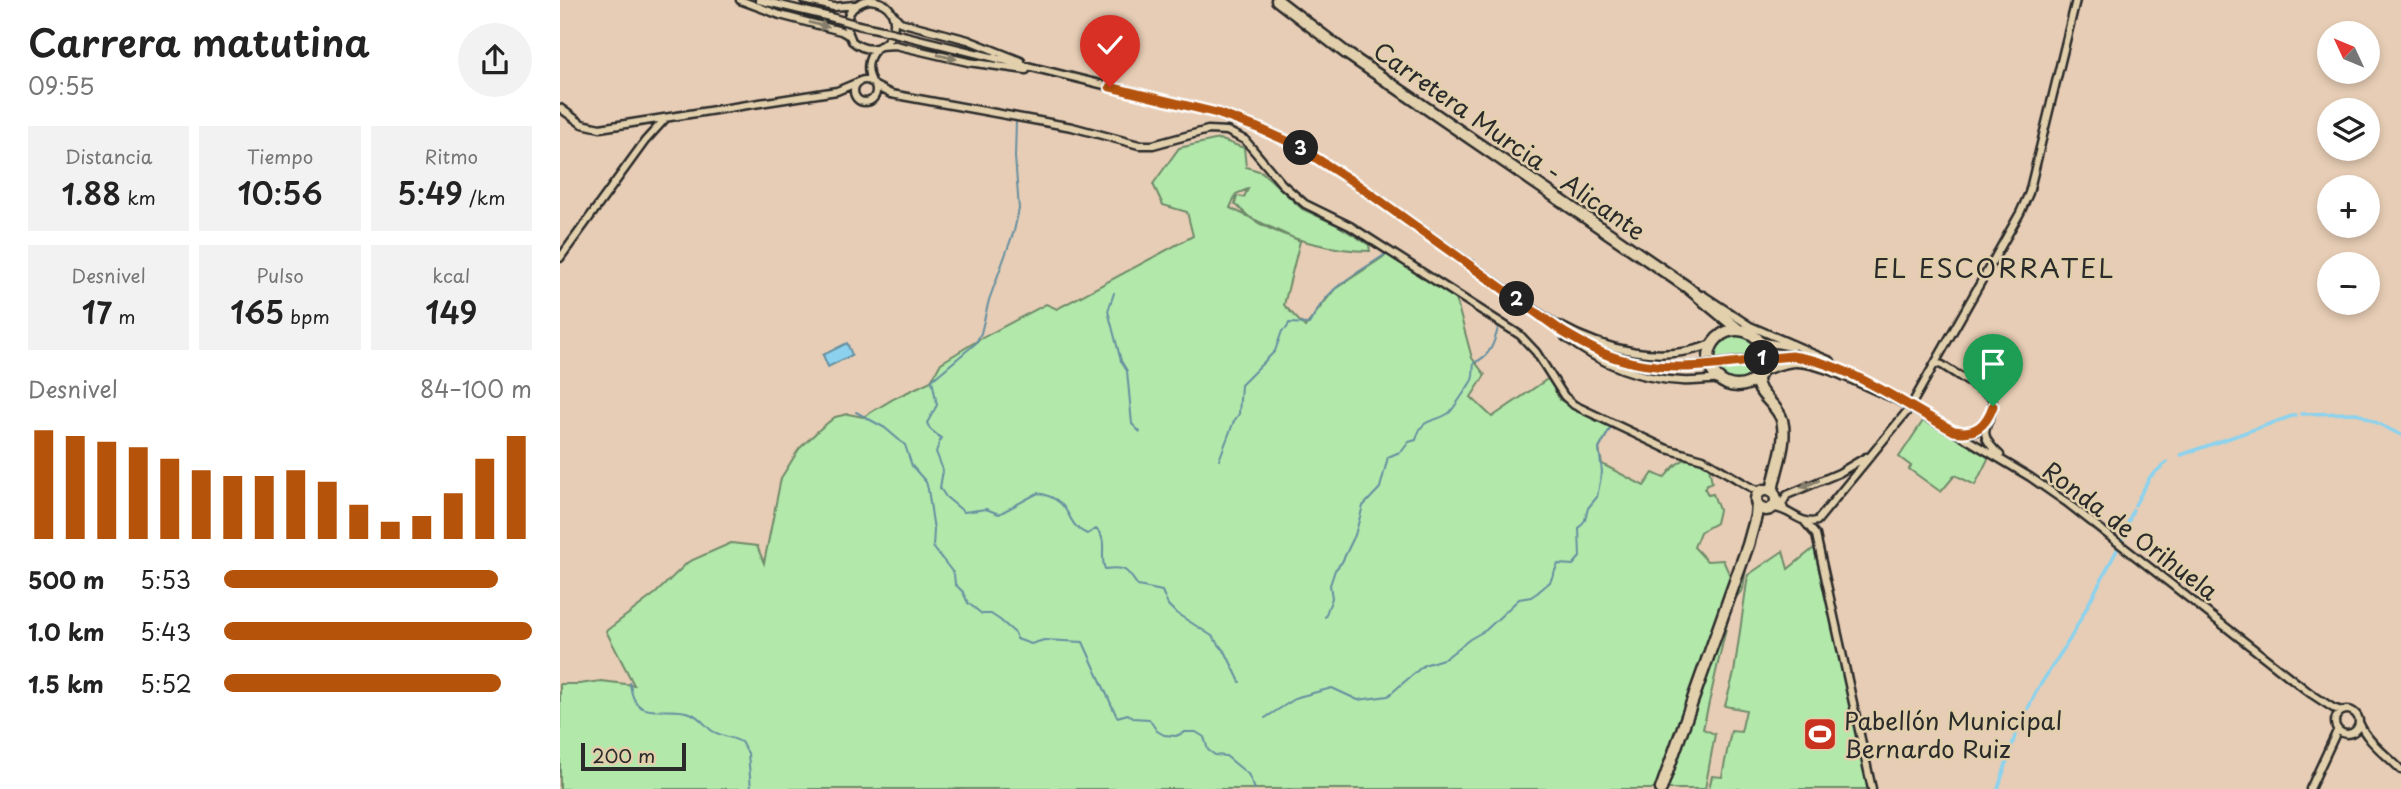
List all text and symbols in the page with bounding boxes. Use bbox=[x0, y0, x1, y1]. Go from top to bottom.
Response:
text: Carrera matutina bbox=[28, 13, 370, 70]
pin bbox=[1080, 15, 1140, 87]
one-way arrow bbox=[808, 20, 830, 31]
north arrow bbox=[2317, 21, 2380, 84]
map controls bbox=[2317, 21, 2380, 315]
button: share bbox=[458, 23, 532, 97]
icon: check bbox=[1091, 26, 1129, 64]
street label: Carretera Murcia - Alicante bbox=[1367, 32, 1653, 248]
one-way arrow bbox=[936, 52, 958, 63]
text: 09:55 bbox=[28, 68, 94, 103]
button: layers bbox=[2317, 98, 2380, 161]
pin: 3 bbox=[1284, 130, 1318, 166]
text: 3 bbox=[1294, 133, 1307, 161]
text: Distancia bbox=[65, 142, 152, 170]
text: Tiempo bbox=[247, 142, 313, 170]
text: Ritmo bbox=[425, 142, 478, 170]
text: 1.88 bbox=[62, 170, 121, 215]
text: 10:56 bbox=[237, 170, 323, 215]
text: 5:49 bbox=[397, 170, 463, 215]
button: + bbox=[2317, 175, 2380, 238]
text: km bbox=[121, 183, 156, 211]
text: /km bbox=[463, 183, 505, 211]
district label: EL ESCORRATEL bbox=[1873, 248, 2115, 287]
button: − bbox=[2317, 252, 2380, 315]
text: Desnivel bbox=[72, 261, 146, 289]
text: Pulso bbox=[256, 261, 304, 289]
text: kcal bbox=[432, 261, 470, 289]
pin: 2 bbox=[1500, 282, 1534, 316]
text: 2 bbox=[1510, 284, 1523, 312]
text: 17 bbox=[82, 289, 112, 334]
text: 165 bbox=[230, 289, 284, 334]
text: 149 bbox=[425, 289, 477, 334]
text: m bbox=[112, 302, 136, 330]
text: bpm bbox=[284, 302, 330, 330]
pin bbox=[1963, 334, 2023, 406]
pin: 1 bbox=[1744, 340, 1780, 376]
text: 1 bbox=[1757, 343, 1766, 371]
icon: arrive bbox=[1974, 345, 2012, 383]
text: Desnivel bbox=[28, 371, 118, 406]
text: 84–100 m bbox=[420, 371, 532, 406]
street label: Ronda de Orihuela bbox=[2036, 452, 2226, 608]
one-way arrow bbox=[1799, 479, 1820, 490]
text: 500 m bbox=[28, 562, 105, 597]
text: 5:53 bbox=[140, 562, 191, 597]
text: 1.0 km bbox=[28, 614, 105, 649]
text: 5:43 bbox=[140, 614, 191, 649]
text: 1.5 km bbox=[28, 666, 104, 701]
text: 5:52 bbox=[140, 666, 192, 701]
place label: Pabellón Municipal Bernardo Ruiz bbox=[1844, 702, 2062, 766]
sports icon: Pabellón Municipal Bernardo Ruiz bbox=[1801, 715, 1839, 753]
scale bar bbox=[581, 740, 686, 772]
text: 200 m bbox=[592, 741, 655, 769]

